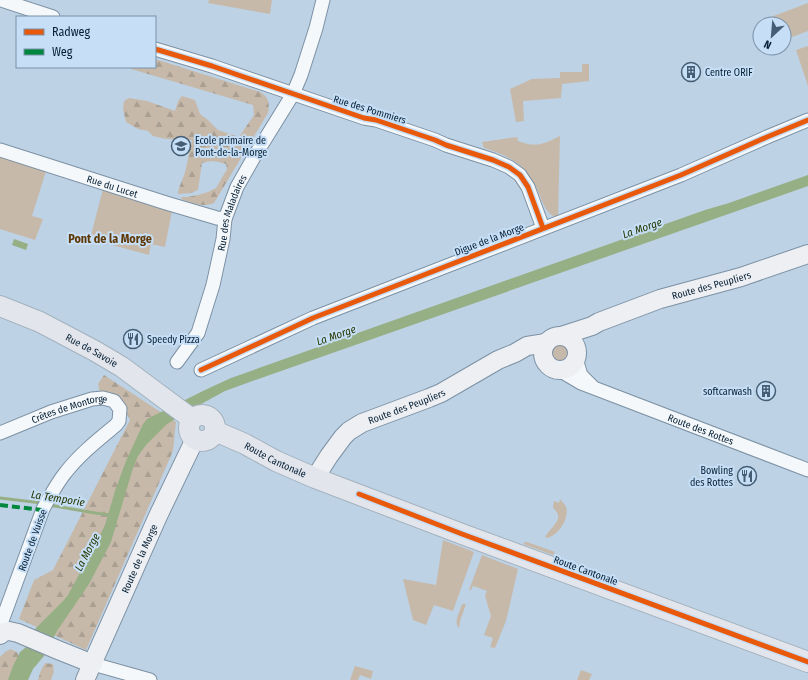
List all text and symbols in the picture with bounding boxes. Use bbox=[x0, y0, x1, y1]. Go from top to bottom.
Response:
legend bbox=[16, 16, 156, 68]
north arrow bbox=[752, 16, 792, 56]
text: Radweg bbox=[52, 25, 91, 39]
text: N bbox=[762, 37, 774, 52]
text: Weg bbox=[52, 45, 73, 59]
building icon: Centre ORIF bbox=[680, 61, 702, 83]
place label: Centre ORIF bbox=[705, 67, 753, 79]
street label: Rue des Pommiers bbox=[332, 93, 408, 127]
school or university icon: Ecole primaire de Pont-de-la-Morge bbox=[170, 135, 192, 157]
place label: Ecole primaire de Pont-de-la-Morge bbox=[195, 135, 267, 159]
street label: Rue du Lucet bbox=[85, 173, 140, 201]
street label: Rue des Maladaires bbox=[216, 173, 250, 252]
water label: La Morge bbox=[621, 216, 664, 241]
street label: Digue de la Morge bbox=[453, 221, 526, 259]
district label: Pont de la Morge bbox=[68, 232, 152, 246]
street label: Route des Peupliers bbox=[671, 269, 753, 302]
water label: La Morge bbox=[315, 323, 358, 348]
restaurant icon: Speedy Pizza bbox=[122, 328, 144, 350]
street label: Rue de Savoie bbox=[63, 332, 120, 370]
place label: Speedy Pizza bbox=[147, 334, 200, 346]
building icon: softcarwash bbox=[755, 380, 777, 402]
place label: softcarwash bbox=[703, 386, 752, 398]
street label: Route des Peupliers bbox=[367, 387, 448, 427]
street label: Crêtes de Montorge bbox=[30, 393, 109, 426]
street label: Route des Rottes bbox=[666, 412, 735, 448]
street label: Route Cantonale bbox=[242, 440, 308, 480]
place label: Bowling des Rottes bbox=[690, 465, 733, 489]
restaurant icon: Bowling des Rottes bbox=[736, 465, 758, 487]
water label: La Temporie bbox=[30, 488, 86, 509]
street label: Route de Vuisse bbox=[16, 508, 50, 573]
street label: Route de la Morge bbox=[119, 523, 161, 595]
water label: La Morge bbox=[72, 531, 103, 573]
street label: Route Cantonale bbox=[552, 554, 619, 588]

